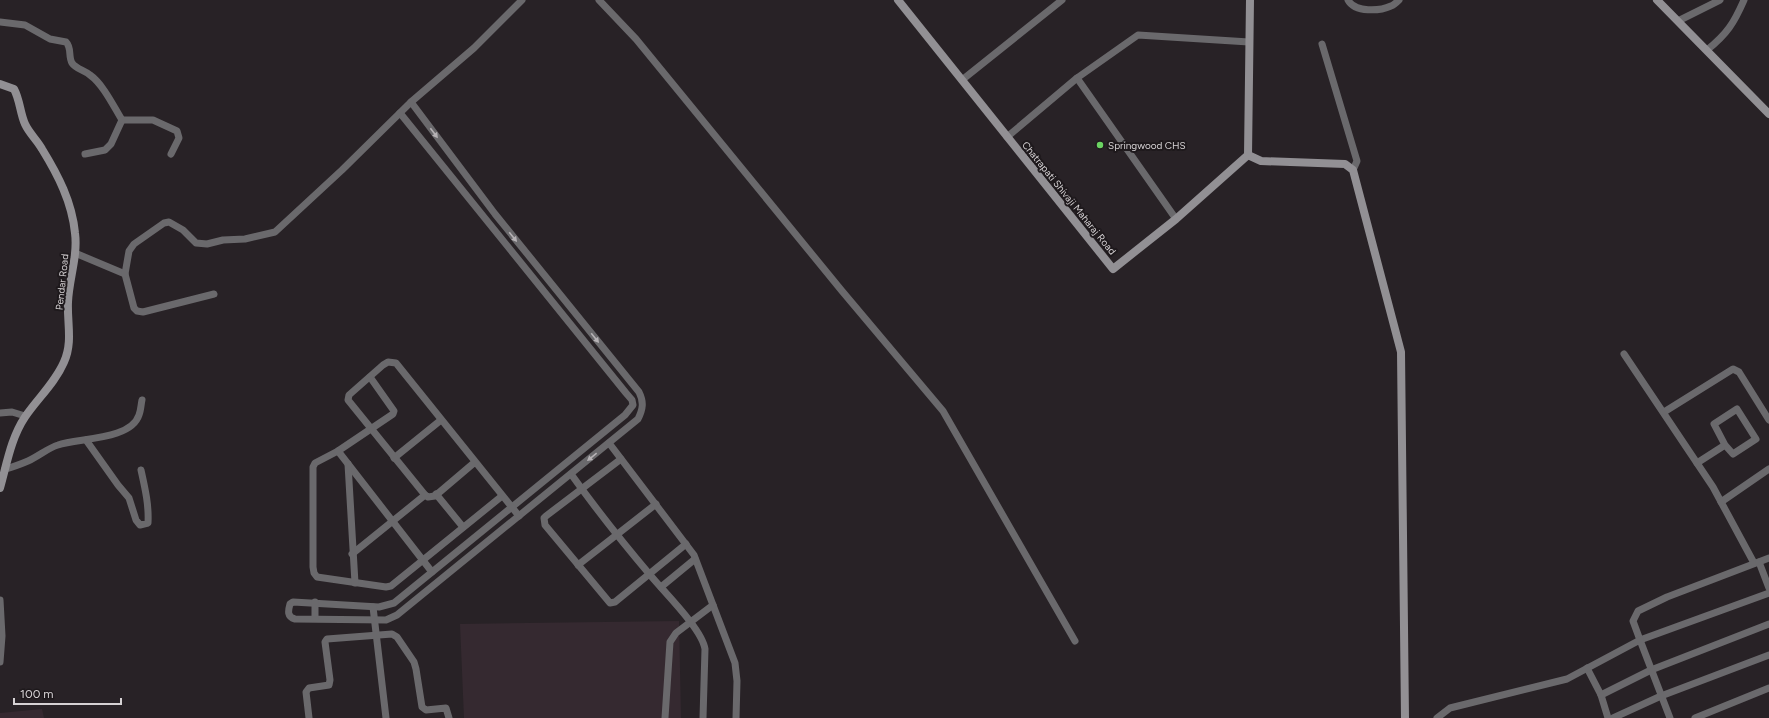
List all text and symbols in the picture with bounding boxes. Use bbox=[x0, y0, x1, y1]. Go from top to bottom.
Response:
one-way arrow bbox=[430, 128, 439, 139]
street label: Chatrapati Shivaji Maharaj Road bbox=[1019, 139, 1119, 258]
place label: Springwood CHS bbox=[1108, 139, 1186, 152]
marker: Springwood CHS bbox=[1095, 140, 1105, 150]
one-way arrow bbox=[509, 231, 518, 242]
street label: Pendar Road bbox=[53, 253, 71, 311]
one-way arrow bbox=[590, 332, 599, 343]
one-way arrow bbox=[587, 452, 598, 461]
scale bar bbox=[14, 680, 121, 706]
text: 100 m bbox=[20, 687, 54, 701]

